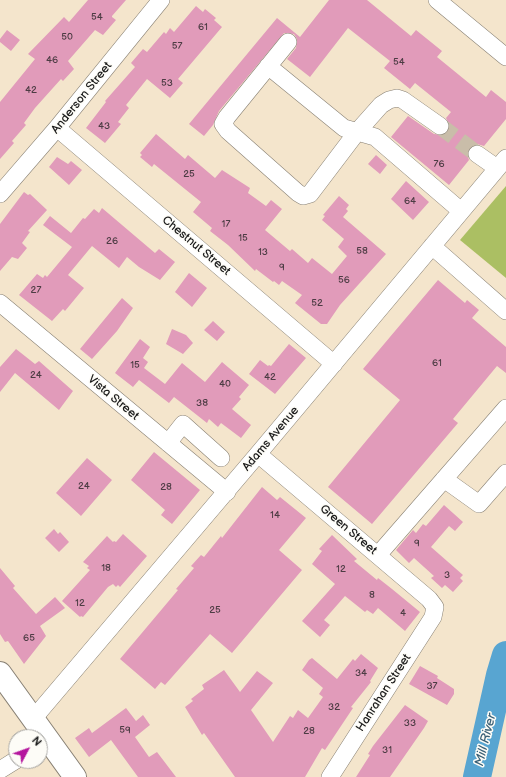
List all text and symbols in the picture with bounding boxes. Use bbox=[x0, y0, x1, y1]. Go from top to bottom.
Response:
house number: 54 bbox=[91, 11, 103, 23]
house number: 61 bbox=[198, 21, 208, 33]
house number: 50 bbox=[61, 31, 73, 43]
house number: 57 bbox=[172, 40, 182, 52]
house number: 46 bbox=[46, 54, 58, 66]
house number: 54 bbox=[393, 56, 405, 68]
street label: Anderson Street bbox=[49, 59, 115, 137]
house number: 53 bbox=[161, 77, 173, 89]
house number: 42 bbox=[25, 84, 37, 96]
house number: 43 bbox=[98, 120, 110, 132]
house number: 76 bbox=[433, 158, 445, 170]
house number: 25 bbox=[183, 168, 195, 180]
house number: 64 bbox=[404, 195, 416, 207]
street label: Chestnut Street bbox=[159, 213, 233, 279]
house number: 17 bbox=[222, 218, 230, 230]
house number: 15 bbox=[238, 232, 248, 244]
house number: 26 bbox=[106, 235, 118, 247]
house number: 58 bbox=[356, 245, 368, 257]
house number: 13 bbox=[258, 246, 268, 258]
house number: 9 bbox=[279, 261, 285, 273]
house number: 56 bbox=[338, 274, 350, 286]
house number: 27 bbox=[31, 284, 41, 296]
house number: 52 bbox=[311, 297, 323, 309]
house number: 61 bbox=[432, 357, 442, 369]
house number: 15 bbox=[130, 359, 140, 371]
house number: 24 bbox=[30, 369, 42, 381]
house number: 42 bbox=[264, 371, 276, 383]
street label: Vista Street bbox=[84, 372, 142, 424]
house number: 40 bbox=[219, 378, 231, 390]
house number: 38 bbox=[196, 397, 208, 409]
street label: Adams Avenue bbox=[240, 404, 302, 474]
house number: 24 bbox=[78, 480, 90, 492]
house number: 28 bbox=[160, 481, 172, 493]
street label: Green Street bbox=[316, 502, 380, 558]
house number: 14 bbox=[270, 509, 280, 521]
house number: 9 bbox=[414, 537, 420, 549]
house number: 18 bbox=[101, 562, 111, 574]
house number: 12 bbox=[336, 563, 346, 575]
house number: 3 bbox=[444, 569, 450, 581]
house number: 8 bbox=[369, 589, 375, 601]
house number: 12 bbox=[75, 597, 85, 609]
house number: 25 bbox=[209, 604, 221, 616]
house number: 4 bbox=[400, 607, 406, 619]
house number: 65 bbox=[23, 632, 35, 644]
street label: Hanrahan Street bbox=[354, 652, 414, 734]
house number: 34 bbox=[355, 667, 367, 679]
house number: 37 bbox=[426, 680, 438, 692]
house number: 32 bbox=[328, 701, 340, 713]
water label: Mill River bbox=[472, 712, 500, 768]
house number: 33 bbox=[404, 717, 416, 729]
house number: 59 bbox=[119, 724, 131, 736]
house number: 28 bbox=[303, 725, 315, 737]
north arrow bbox=[8, 729, 48, 769]
text: N bbox=[29, 734, 44, 749]
house number: 31 bbox=[382, 744, 392, 756]

